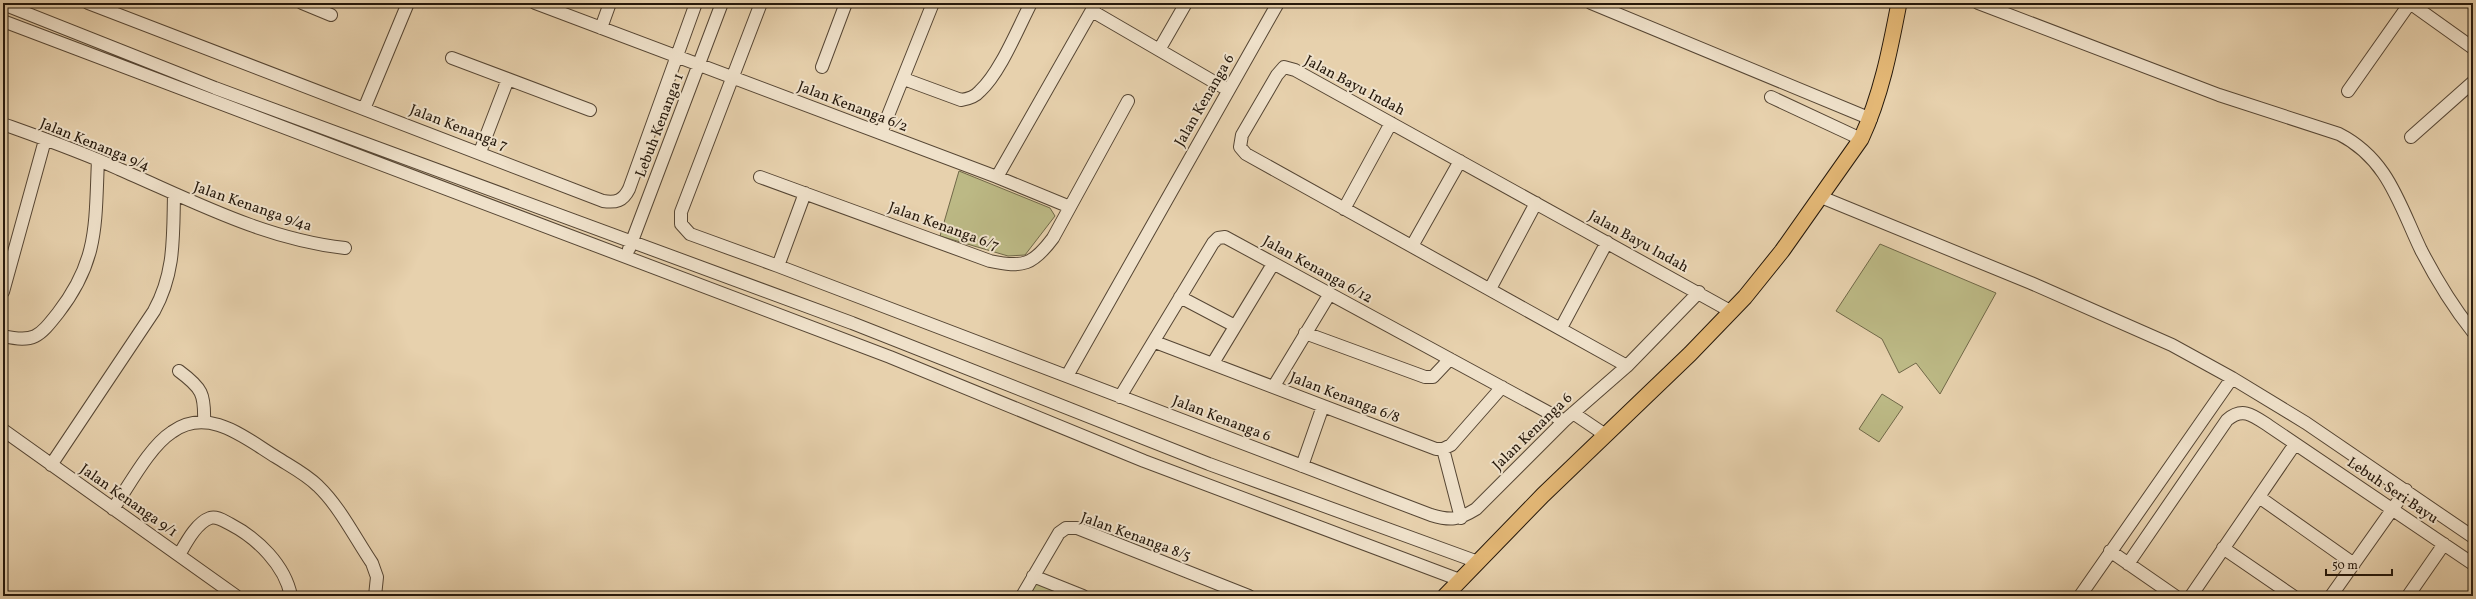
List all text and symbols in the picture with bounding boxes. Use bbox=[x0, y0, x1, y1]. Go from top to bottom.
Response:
street label: Jalan Kenanga 6 bbox=[1170, 50, 1240, 151]
street label: Jalan Bayu Indah bbox=[1300, 51, 1408, 122]
street label: Lebuh Kenanga 1 bbox=[631, 70, 690, 181]
street label: Jalan Kenanga 6/2 bbox=[794, 77, 911, 138]
street label: Jalan Kenanga 7 bbox=[406, 100, 511, 157]
street label: Jalan Kenanga 9/4 bbox=[36, 114, 153, 177]
street label: Jalan Kenanga 9/4a bbox=[190, 177, 315, 238]
street label: Jalan Kenanga 6/7 bbox=[885, 198, 1002, 257]
street label: Jalan Bayu Indah bbox=[1584, 206, 1692, 279]
street label: Jalan Kenanga 6/12 bbox=[1258, 231, 1376, 309]
street label: Jalan Kenanga 6/8 bbox=[1286, 368, 1403, 429]
street label: Jalan Kenanga 6 bbox=[1488, 388, 1578, 476]
street label: Jalan Kenanga 6 bbox=[1169, 391, 1274, 448]
street label: Lebuh Seri Bayu bbox=[2342, 453, 2442, 530]
street label: Jalan Kenanga 9/1 bbox=[75, 460, 181, 543]
street label: Jalan Kenanga 8/5 bbox=[1077, 508, 1194, 567]
scale bar bbox=[2326, 551, 2392, 577]
text: 50 m bbox=[2332, 558, 2358, 574]

